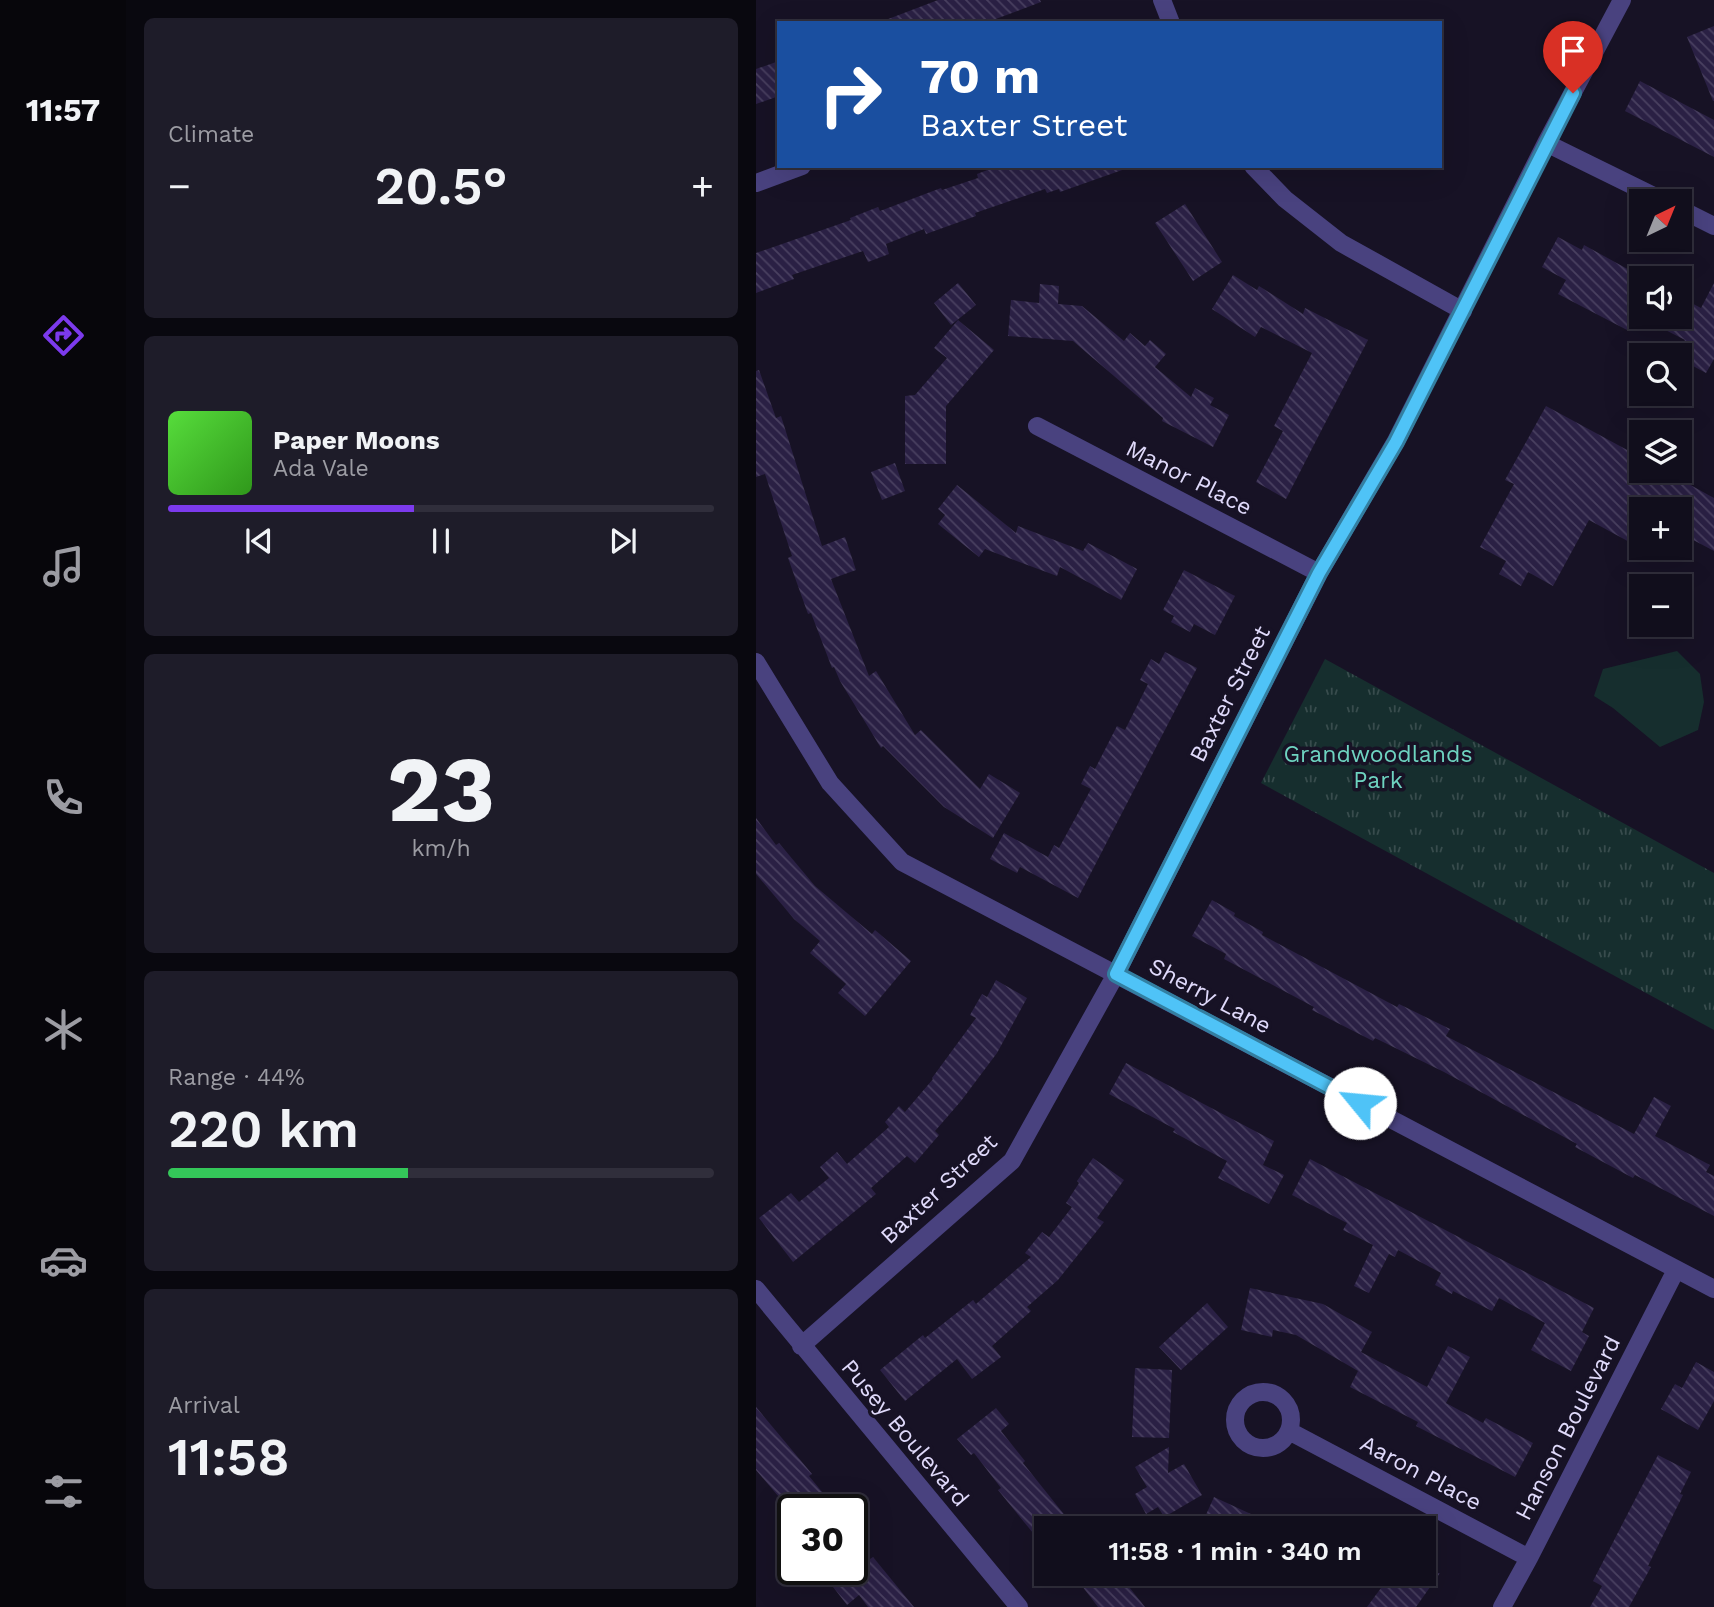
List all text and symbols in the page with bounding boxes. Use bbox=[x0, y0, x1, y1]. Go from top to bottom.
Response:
pin bbox=[1543, 21, 1603, 93]
icon: arrive bbox=[1554, 32, 1592, 70]
text: 70 m bbox=[920, 47, 1040, 105]
icon: right bbox=[805, 49, 896, 140]
text: 11:57 bbox=[26, 91, 100, 129]
text: Baxter Street bbox=[920, 106, 1128, 144]
text: Climate bbox=[168, 121, 254, 148]
text: 20.5° bbox=[375, 156, 507, 217]
text: − bbox=[168, 164, 191, 208]
text: + bbox=[691, 164, 714, 208]
north arrow bbox=[1629, 189, 1692, 252]
map controls bbox=[1629, 189, 1692, 637]
button: sound bbox=[1629, 266, 1692, 329]
icon: directions bbox=[39, 311, 88, 360]
button: search bbox=[1629, 343, 1692, 406]
button: layers bbox=[1629, 420, 1692, 483]
text: Paper Moons bbox=[273, 425, 440, 455]
street label: Manor Place bbox=[1122, 435, 1256, 521]
text: Ada Vale bbox=[273, 455, 369, 482]
button: + bbox=[1629, 497, 1692, 560]
icon: previous bbox=[240, 522, 278, 560]
icon: pause bbox=[422, 522, 460, 560]
icon: next bbox=[604, 522, 642, 560]
icon: music bbox=[39, 542, 88, 591]
button: − bbox=[1629, 574, 1692, 637]
street label: Baxter Street bbox=[1184, 621, 1276, 767]
text: 23 bbox=[387, 736, 495, 843]
park label: Grandwoodlands Park bbox=[1283, 741, 1473, 794]
icon: phone bbox=[39, 773, 88, 822]
text: km/h bbox=[411, 835, 471, 862]
street label: Sherry Lane bbox=[1144, 953, 1276, 1039]
icon: climate bbox=[39, 1005, 88, 1054]
text: Range · 44% bbox=[168, 1064, 305, 1091]
position arrow bbox=[1323, 1066, 1397, 1140]
text: 220 km bbox=[168, 1099, 359, 1160]
street label: Baxter Street bbox=[875, 1128, 1003, 1250]
icon: car bbox=[39, 1236, 88, 1285]
street label: Hanson Boulevard bbox=[1510, 1331, 1626, 1525]
street label: Pusey Boulevard bbox=[836, 1354, 974, 1512]
text: Arrival bbox=[168, 1392, 240, 1419]
text: 11:58 bbox=[168, 1427, 290, 1488]
street label: Aaron Place bbox=[1356, 1430, 1486, 1516]
icon: filters bbox=[39, 1467, 88, 1516]
speed limit sign: 30 bbox=[777, 1494, 868, 1585]
text: 11:58 · 1 min · 340 m bbox=[1108, 1536, 1362, 1566]

